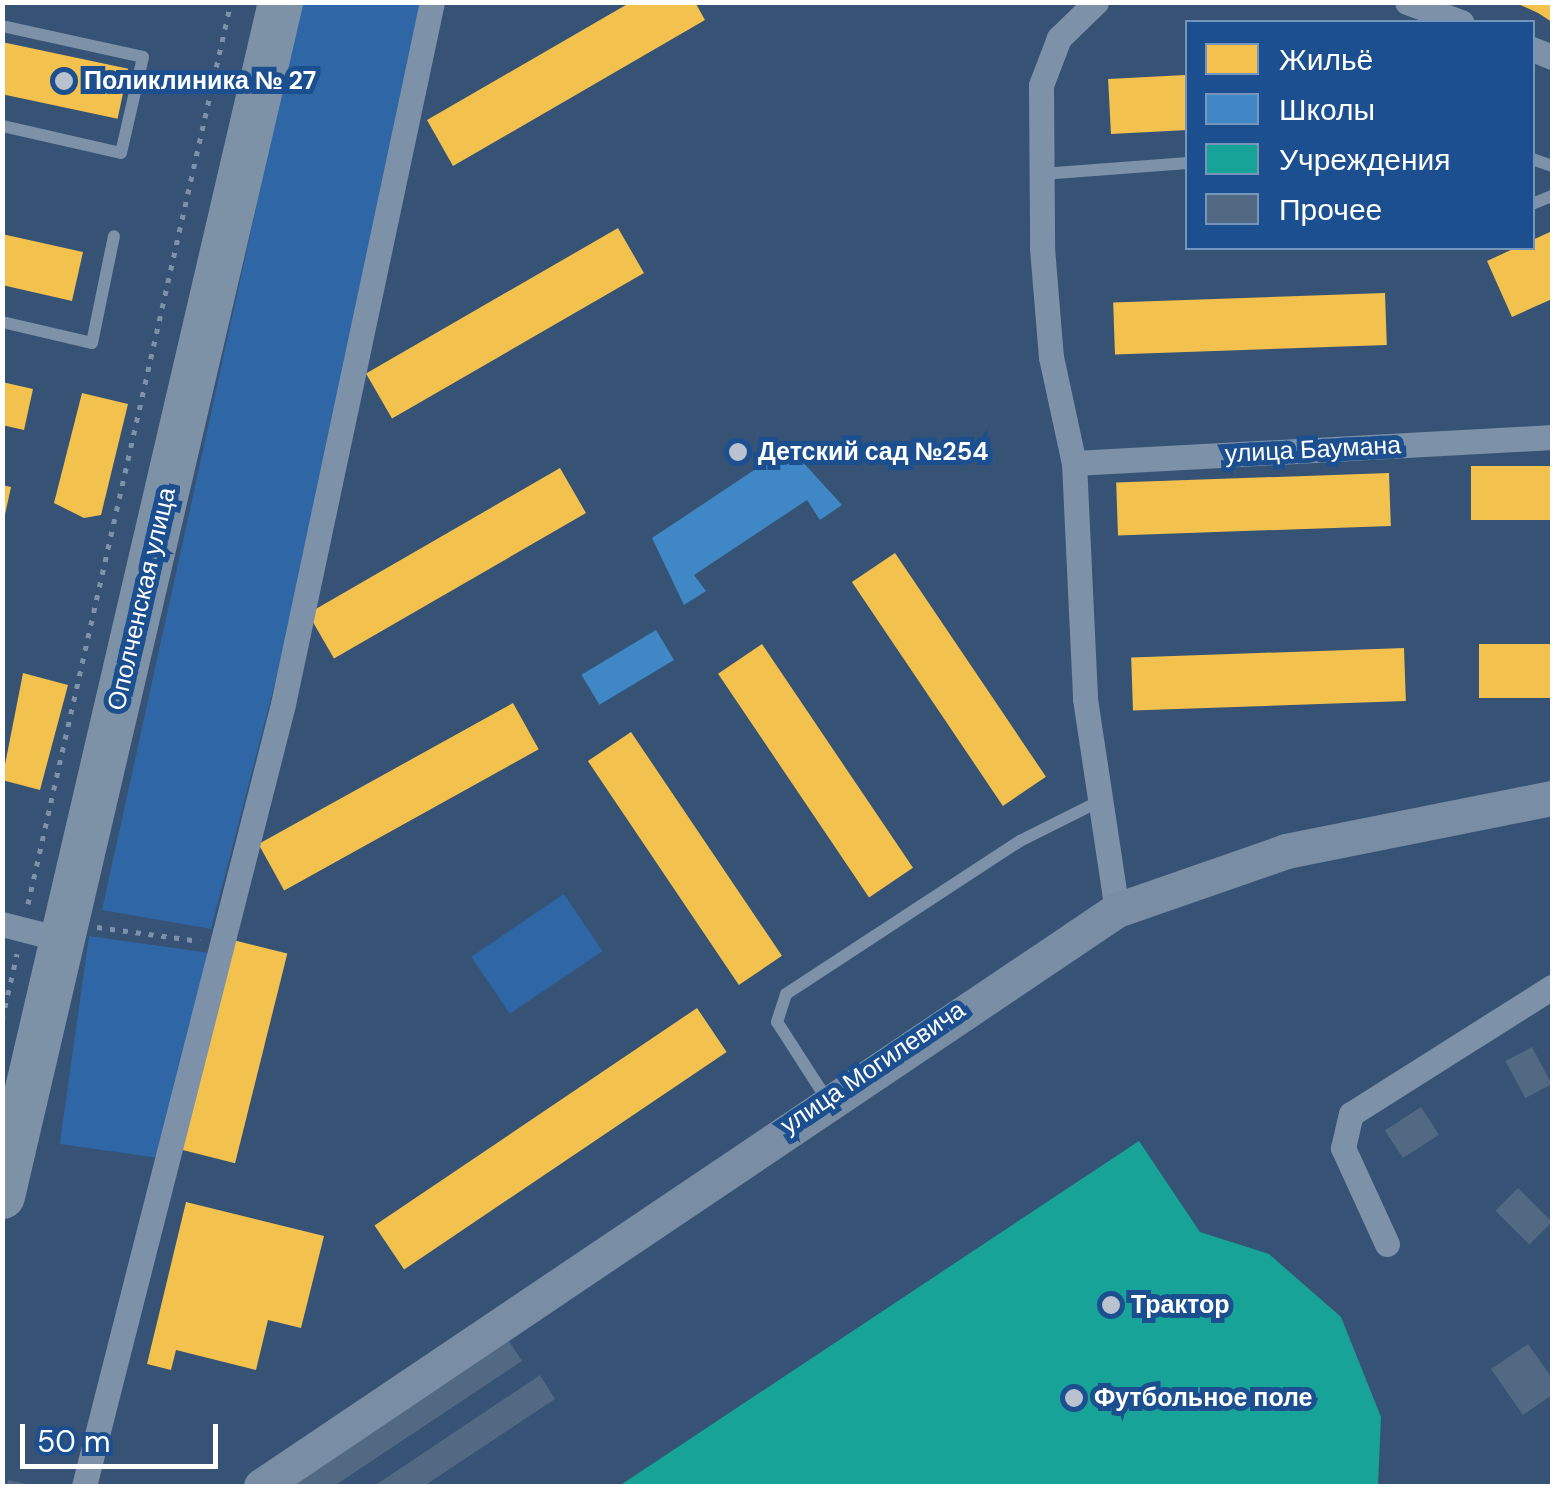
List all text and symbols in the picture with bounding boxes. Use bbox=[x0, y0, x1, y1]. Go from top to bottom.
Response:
legend bbox=[1185, 20, 1535, 250]
text: Жильё bbox=[1279, 40, 1373, 79]
place label: Поликлиника № 27 bbox=[84, 66, 316, 96]
marker: Поликлиника № 27 bbox=[53, 70, 75, 92]
text: Школы bbox=[1279, 90, 1375, 129]
text: Учреждения bbox=[1279, 140, 1451, 179]
text: Прочее bbox=[1279, 190, 1382, 229]
street label: улица Баумана bbox=[1224, 430, 1402, 470]
place label: Детский сад №254 bbox=[758, 437, 989, 467]
marker: Детский сад №254 bbox=[727, 441, 749, 463]
street label: Ополченская улица bbox=[102, 485, 182, 713]
street label: улица Могилевича bbox=[775, 995, 971, 1141]
place label: Трактор bbox=[1131, 1290, 1229, 1320]
marker: Трактор bbox=[1100, 1294, 1122, 1316]
place label: Футбольное поле bbox=[1094, 1383, 1312, 1413]
marker: Футбольное поле bbox=[1063, 1387, 1085, 1409]
scale bar bbox=[25, 1404, 222, 1466]
text: 50 m bbox=[37, 1422, 111, 1461]

